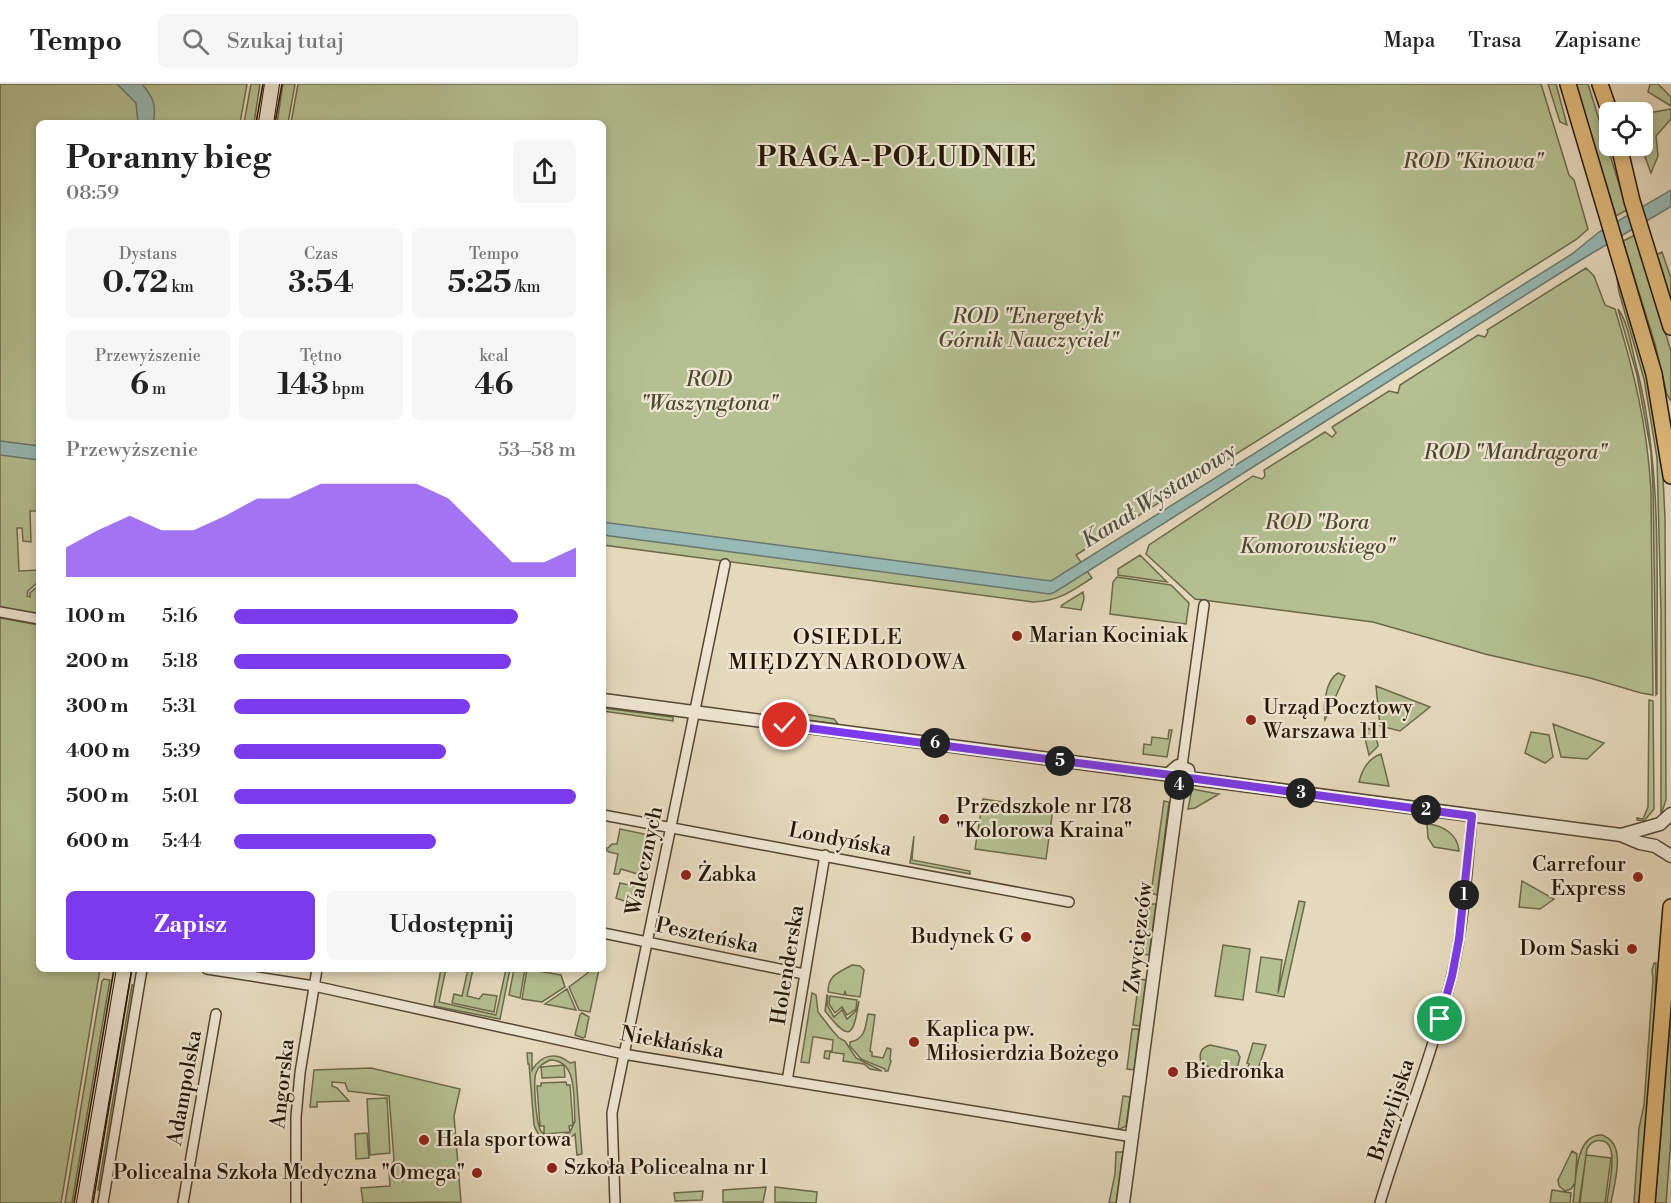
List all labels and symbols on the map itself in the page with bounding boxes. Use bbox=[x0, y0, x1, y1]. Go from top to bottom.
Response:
district label: PRAGA-POŁUDNIE bbox=[757, 141, 1037, 175]
park label: ROD "Kinowa" bbox=[1402, 149, 1545, 175]
park label: ROD "Energetyk Górnik Nauczyciel" bbox=[938, 304, 1120, 354]
park label: ROD "Waszyngtona" bbox=[640, 367, 779, 417]
water label: Kanał Wystawowy bbox=[1077, 437, 1242, 555]
park label: ROD "Mandragora" bbox=[1423, 440, 1608, 466]
park label: ROD "Bora Komorowskiego" bbox=[1239, 510, 1396, 560]
place label: Marian Kociniak bbox=[1029, 623, 1189, 649]
district label: OSIEDLE MIĘDZYNARODOWA bbox=[728, 624, 968, 676]
marker: Marian Kociniak bbox=[1010, 629, 1024, 643]
place label: Urząd Pocztowy Warszawa 111 bbox=[1262, 695, 1414, 745]
pin bbox=[759, 699, 810, 750]
marker: Urząd Pocztowy Warszawa 111 bbox=[1244, 713, 1258, 727]
pin: 6 bbox=[920, 728, 950, 758]
pin: 5 bbox=[1045, 746, 1075, 776]
pin: 4 bbox=[1164, 770, 1194, 800]
pin: 3 bbox=[1286, 778, 1316, 808]
place label: Przedszkole nr 178 "Kolorowa Kraina" bbox=[956, 794, 1132, 844]
pin: 2 bbox=[1411, 795, 1441, 825]
street label: Walecznych bbox=[621, 804, 669, 919]
marker: Przedszkole nr 178 "Kolorowa Kraina" bbox=[937, 812, 951, 826]
street label: Londyńska bbox=[786, 817, 894, 863]
place label: Carrefour Express bbox=[1532, 852, 1626, 902]
place label: Żabka bbox=[698, 860, 757, 888]
marker: Żabka bbox=[679, 868, 693, 882]
marker: Carrefour Express bbox=[1631, 870, 1645, 884]
street label: Zwycięzców bbox=[1119, 880, 1159, 995]
pin: 1 bbox=[1449, 880, 1479, 910]
street label: Holenderska bbox=[766, 903, 810, 1027]
street label: Peszteńska bbox=[653, 912, 761, 960]
place label: Budynek G bbox=[910, 924, 1015, 950]
marker: Budynek G bbox=[1019, 930, 1033, 944]
place label: Dom Saski bbox=[1519, 936, 1620, 962]
marker: Dom Saski bbox=[1625, 942, 1639, 956]
pin bbox=[1414, 993, 1465, 1044]
place label: Kaplica pw. Miłosierdzia Bożego bbox=[926, 1017, 1119, 1067]
street label: Niekłańska bbox=[618, 1021, 726, 1065]
street label: Adampolska bbox=[162, 1028, 208, 1149]
marker: Kaplica pw. Miłosierdzia Bożego bbox=[907, 1035, 921, 1049]
street label: Angorska bbox=[265, 1037, 301, 1131]
street label: Brazylijska bbox=[1363, 1055, 1421, 1165]
place label: Biedronka bbox=[1184, 1059, 1285, 1085]
marker: Biedronka bbox=[1166, 1065, 1180, 1079]
place label: Hala sportowa bbox=[436, 1127, 572, 1153]
marker: Hala sportowa bbox=[417, 1133, 431, 1147]
place label: Szkoła Policealna nr 1 bbox=[564, 1155, 768, 1181]
place label: Policealna Szkoła Medyczna "Omega" bbox=[113, 1160, 465, 1186]
marker: Szkoła Policealna nr 1 bbox=[545, 1161, 559, 1175]
marker: Policealna Szkoła Medyczna "Omega" bbox=[470, 1166, 484, 1180]

